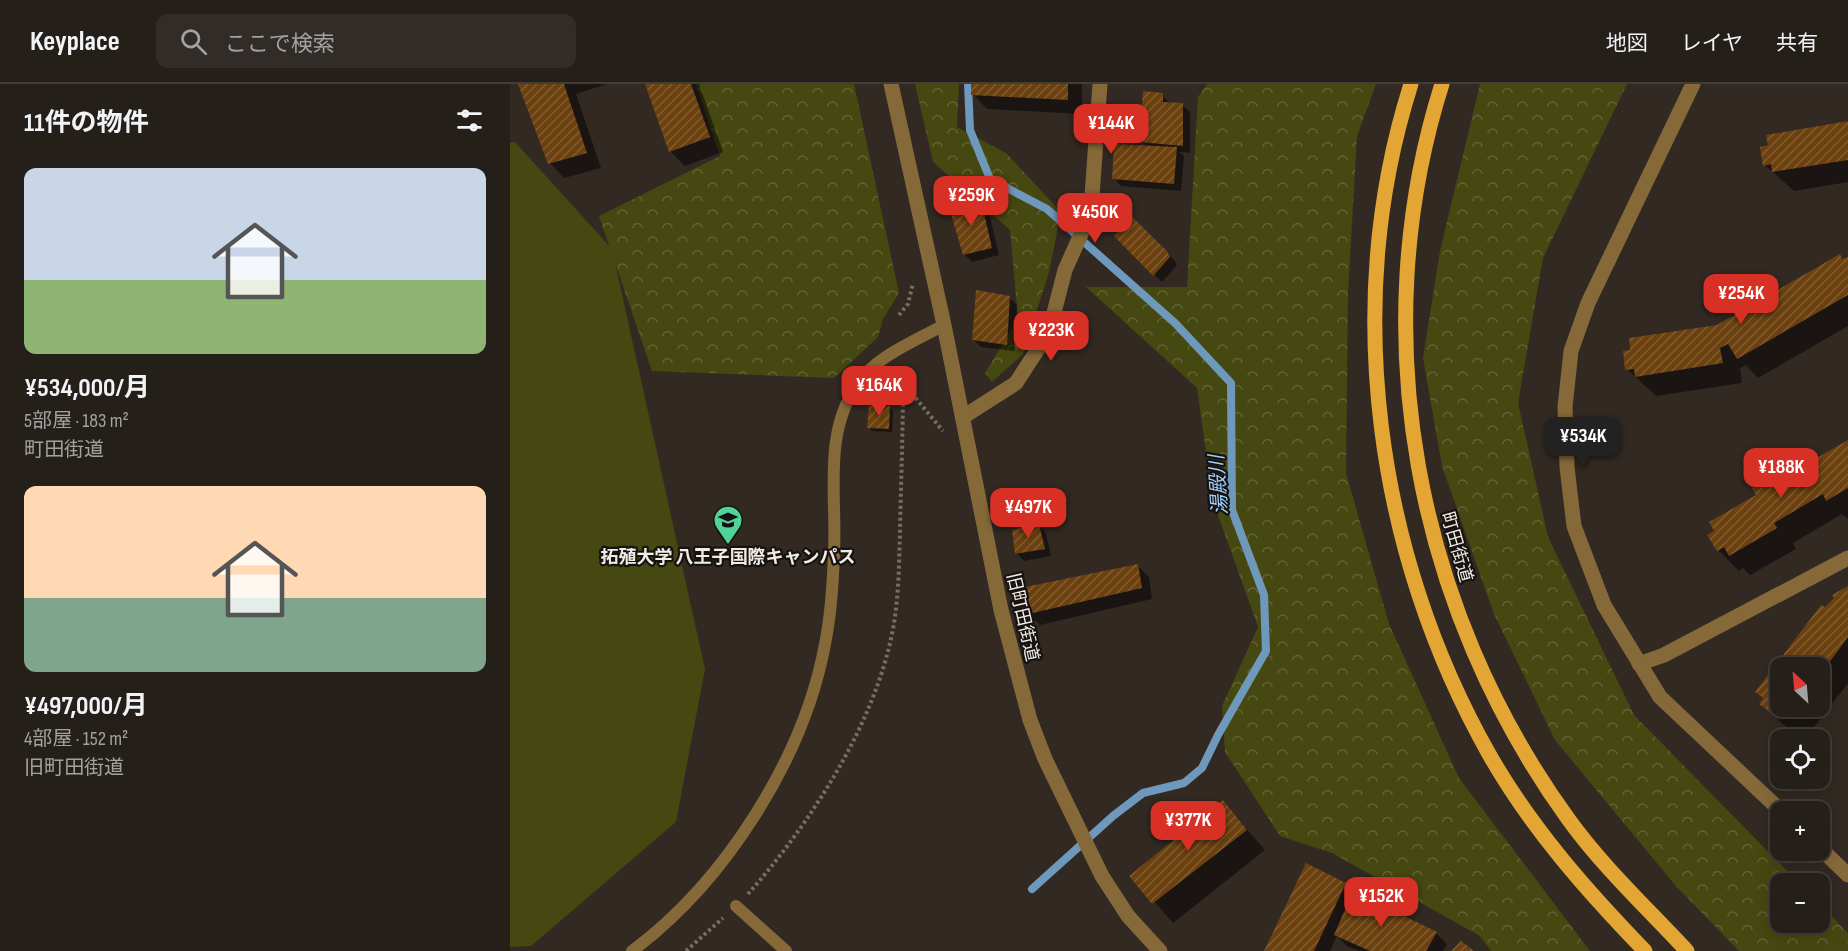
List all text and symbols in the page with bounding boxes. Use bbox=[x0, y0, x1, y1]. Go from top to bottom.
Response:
search box bbox=[156, 14, 576, 68]
text: Keyplace bbox=[30, 25, 120, 58]
icon: search bbox=[177, 25, 210, 58]
text: ここで検索 bbox=[225, 31, 335, 58]
text: 地図 bbox=[1606, 31, 1648, 56]
text: レイヤ bbox=[1681, 31, 1743, 56]
text: 共有 bbox=[1776, 31, 1818, 56]
icon: filters bbox=[453, 104, 486, 137]
pin: ¥144K bbox=[1069, 104, 1153, 155]
text: 11件の物件 bbox=[24, 108, 148, 139]
text: ¥144K bbox=[1088, 111, 1134, 135]
pin: ¥259K bbox=[929, 176, 1013, 227]
text: ¥259K bbox=[947, 183, 995, 207]
pin: ¥450K bbox=[1053, 193, 1137, 244]
text: ¥450K bbox=[1071, 200, 1119, 224]
icon: home bbox=[201, 207, 309, 315]
pin: ¥254K bbox=[1699, 274, 1783, 325]
text: ¥254K bbox=[1718, 281, 1765, 305]
pin: ¥223K bbox=[1009, 311, 1093, 362]
text: ¥223K bbox=[1028, 318, 1074, 342]
pin: ¥164K bbox=[837, 366, 921, 417]
text: ¥534,000/月 bbox=[24, 373, 150, 404]
text: ¥164K bbox=[856, 373, 902, 397]
text: 5部屋 · 183 m² bbox=[24, 409, 129, 433]
pin: ¥534K bbox=[1541, 417, 1625, 468]
text: ¥534K bbox=[1559, 424, 1607, 448]
text: 町田街道 bbox=[24, 438, 104, 462]
pin: ¥188K bbox=[1739, 448, 1823, 499]
water label: 湯殿川 bbox=[1205, 452, 1233, 516]
text: ¥188K bbox=[1758, 455, 1804, 479]
pin: ¥497K bbox=[986, 488, 1070, 539]
text: ¥497K bbox=[1004, 495, 1052, 519]
school or university icon: 拓殖大学 八王子国際キャンパス bbox=[712, 504, 744, 546]
street label: 町田街道 bbox=[1437, 510, 1477, 585]
icon: home bbox=[201, 525, 309, 633]
place label: 拓殖大学 八王子国際キャンパス bbox=[601, 547, 855, 568]
street label: 旧町田街道 bbox=[1002, 571, 1043, 663]
north arrow bbox=[1770, 657, 1830, 717]
map controls bbox=[1770, 657, 1830, 933]
text: ¥497,000/月 bbox=[24, 691, 148, 722]
text: 4部屋 · 152 m² bbox=[24, 727, 128, 751]
button: locate bbox=[1770, 729, 1830, 789]
text: 旧町田街道 bbox=[24, 756, 124, 780]
pin: ¥377K bbox=[1146, 801, 1230, 852]
button: + bbox=[1770, 801, 1830, 861]
text: ¥377K bbox=[1165, 808, 1211, 832]
button: − bbox=[1770, 873, 1830, 933]
pin: ¥152K bbox=[1339, 877, 1423, 928]
text: ¥152K bbox=[1358, 884, 1404, 908]

